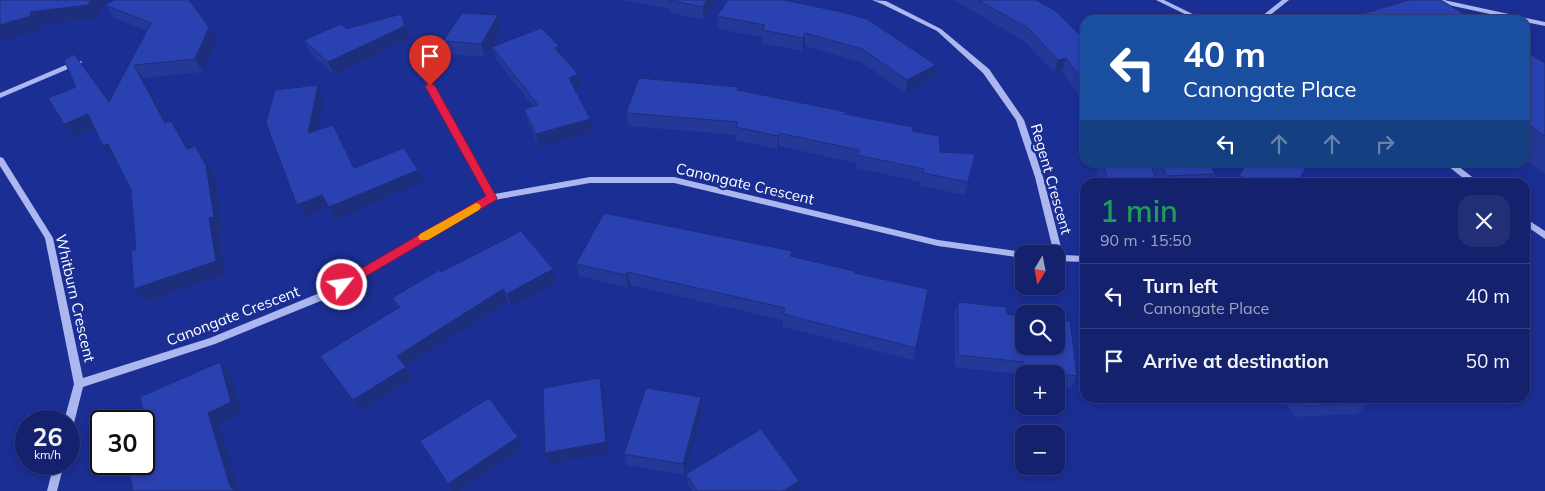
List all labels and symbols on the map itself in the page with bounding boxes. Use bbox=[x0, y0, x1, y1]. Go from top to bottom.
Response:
pin bbox=[409, 35, 451, 86]
street label: Regent Crescent bbox=[1027, 121, 1076, 236]
street label: Canongate Crescent bbox=[674, 158, 816, 209]
street label: Whitburn Crescent bbox=[52, 232, 99, 364]
north arrow bbox=[1015, 245, 1065, 295]
position arrow bbox=[315, 258, 367, 310]
street label: Canongate Crescent bbox=[164, 281, 302, 350]
speed limit sign: 30 bbox=[90, 410, 155, 475]

